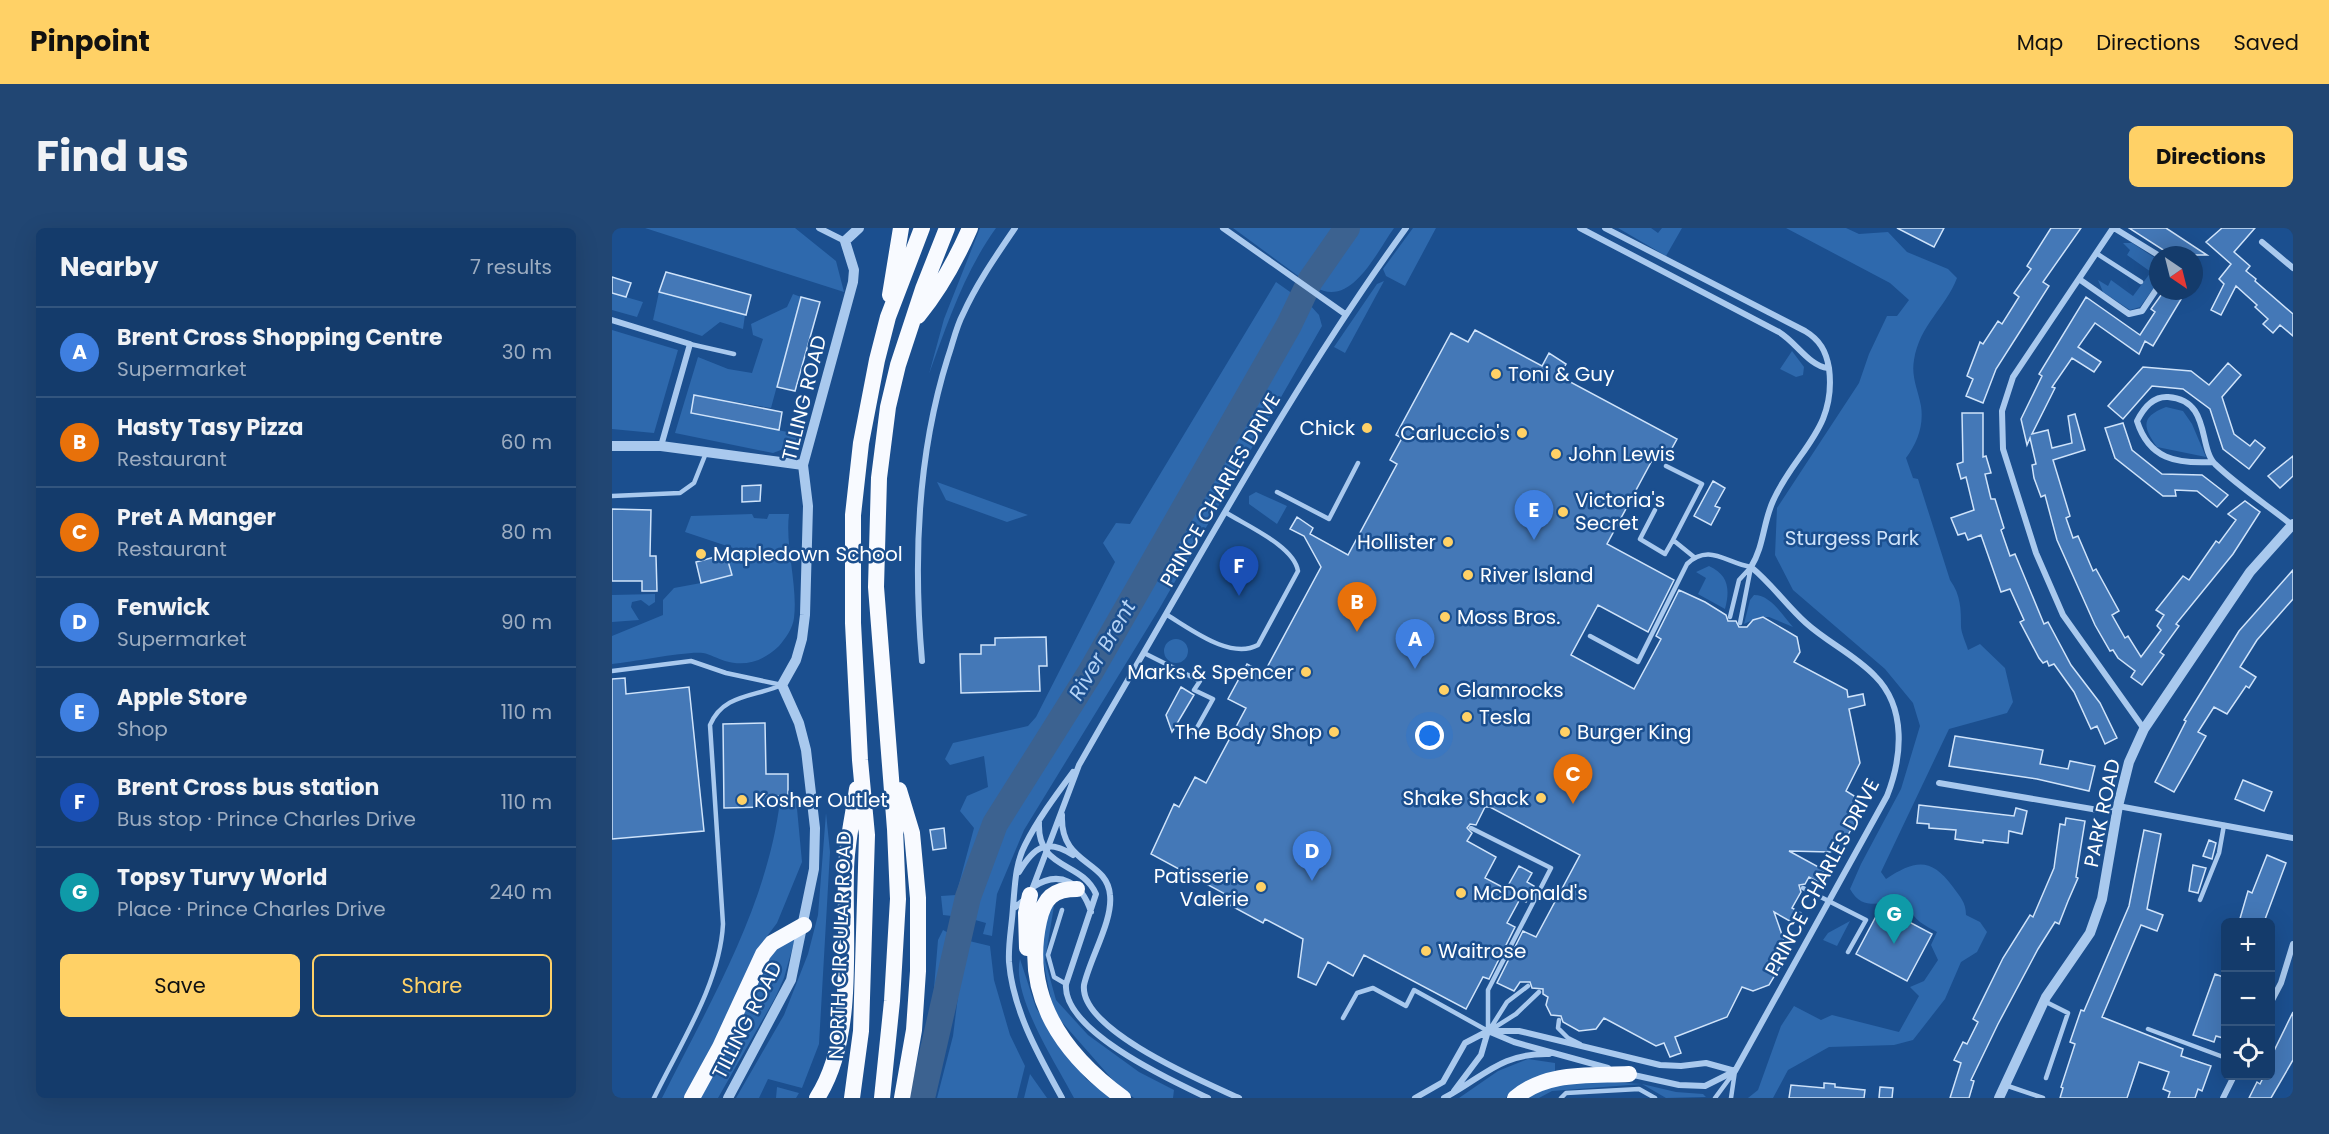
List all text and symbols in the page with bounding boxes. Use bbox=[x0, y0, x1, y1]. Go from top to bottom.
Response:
text: Pinpoint bbox=[30, 22, 150, 61]
text: Map bbox=[2017, 28, 2063, 57]
text: Directions bbox=[2096, 28, 2200, 57]
text: Saved bbox=[2233, 28, 2299, 57]
button: Directions bbox=[2129, 126, 2293, 187]
text: Find us bbox=[36, 127, 189, 186]
north arrow bbox=[2149, 246, 2203, 300]
text: Nearby bbox=[60, 249, 158, 285]
text: 7 results bbox=[470, 253, 552, 281]
text: Brent Cross Shopping Centre bbox=[117, 322, 443, 353]
street label: TILLING ROAD bbox=[775, 332, 833, 464]
text: A bbox=[72, 338, 87, 366]
text: 30 m bbox=[502, 338, 552, 366]
text: Supermarket bbox=[117, 355, 246, 383]
place label: Toni & Guy bbox=[1508, 360, 1614, 388]
marker: Toni & Guy bbox=[1489, 367, 1503, 381]
street label: PRINCE CHARLES DRIVE bbox=[1153, 388, 1287, 592]
text: Hasty Tasy Pizza bbox=[117, 412, 304, 443]
place label: Chick bbox=[1299, 414, 1356, 442]
place label: Carluccio's bbox=[1400, 419, 1510, 447]
marker: Chick bbox=[1360, 421, 1374, 435]
marker: Carluccio's bbox=[1515, 426, 1529, 440]
text: B bbox=[73, 428, 86, 456]
text: 60 m bbox=[501, 428, 552, 456]
place label: John Lewis bbox=[1568, 440, 1675, 468]
text: Restaurant bbox=[117, 445, 227, 473]
marker: John Lewis bbox=[1549, 447, 1563, 461]
place label: Victoria's Secret bbox=[1575, 486, 1665, 537]
pin: E bbox=[1514, 490, 1554, 540]
text: Pret A Manger bbox=[117, 502, 276, 533]
marker: Victoria's Secret bbox=[1556, 505, 1570, 519]
text: C bbox=[72, 518, 87, 546]
text: 80 m bbox=[501, 518, 552, 546]
park label: Sturgess Park bbox=[1785, 524, 1920, 552]
place label: Hollister bbox=[1357, 528, 1436, 556]
text: Restaurant bbox=[117, 535, 227, 563]
marker: Hollister bbox=[1441, 535, 1455, 549]
place label: Mapledown School bbox=[713, 540, 903, 568]
pin: F bbox=[1220, 546, 1258, 596]
marker: Mapledown School bbox=[694, 547, 708, 561]
place label: River Island bbox=[1480, 561, 1594, 589]
marker: River Island bbox=[1461, 568, 1475, 582]
pin: B bbox=[1338, 582, 1376, 632]
text: Fenwick bbox=[117, 592, 210, 623]
water label: River Brent bbox=[1062, 594, 1143, 706]
place label: Moss Bros. bbox=[1457, 603, 1560, 631]
text: D bbox=[72, 608, 87, 636]
text: 90 m bbox=[501, 608, 552, 636]
marker: Moss Bros. bbox=[1438, 610, 1452, 624]
pin: A bbox=[1396, 620, 1434, 669]
text: Supermarket bbox=[117, 625, 246, 653]
place label: Marks & Spencer bbox=[1127, 658, 1294, 686]
marker: Marks & Spencer bbox=[1299, 665, 1313, 679]
place label: Glamrocks bbox=[1456, 676, 1564, 704]
text: Apple Store bbox=[117, 682, 247, 713]
marker: Glamrocks bbox=[1437, 683, 1451, 697]
text: E bbox=[74, 698, 85, 726]
text: 110 m bbox=[501, 698, 552, 726]
place label: Tesla bbox=[1479, 703, 1531, 731]
marker: Tesla bbox=[1460, 710, 1474, 724]
text: Shop bbox=[117, 715, 168, 743]
place label: The Body Shop bbox=[1175, 718, 1322, 746]
place label: Burger King bbox=[1577, 718, 1691, 746]
your location bbox=[1415, 721, 1444, 750]
marker: The Body Shop bbox=[1327, 725, 1341, 739]
marker: Burger King bbox=[1558, 725, 1572, 739]
pin: C bbox=[1554, 754, 1592, 804]
street label: PARK ROAD bbox=[2077, 756, 2127, 870]
text: Brent Cross bus station bbox=[117, 772, 379, 803]
street label: PRINCE CHARLES DRIVE bbox=[1758, 773, 1886, 981]
place label: Shake Shack bbox=[1402, 784, 1530, 812]
place label: Kosher Outlet bbox=[754, 786, 888, 814]
text: F bbox=[74, 788, 85, 816]
text: 110 m bbox=[501, 788, 552, 816]
marker: Shake Shack bbox=[1534, 791, 1548, 805]
marker: Kosher Outlet bbox=[735, 793, 749, 807]
text: Bus stop · Prince Charles Drive bbox=[117, 805, 416, 833]
street label: NORTH CIRCULAR ROAD bbox=[822, 830, 858, 1060]
pin: D bbox=[1292, 832, 1332, 881]
text: Topsy Turvy World bbox=[117, 862, 327, 893]
place label: Patisserie Valerie bbox=[1154, 862, 1249, 913]
text: G bbox=[72, 878, 87, 906]
text: 240 m bbox=[489, 878, 552, 906]
place label: McDonald's bbox=[1473, 879, 1588, 907]
marker: Patisserie Valerie bbox=[1254, 880, 1268, 894]
marker: McDonald's bbox=[1454, 886, 1468, 900]
pin: G bbox=[1874, 894, 1914, 944]
text: Place · Prince Charles Drive bbox=[117, 895, 386, 923]
map controls bbox=[2221, 918, 2275, 1080]
button: + bbox=[2221, 918, 2275, 972]
place label: Waitrose bbox=[1438, 937, 1526, 965]
marker: Waitrose bbox=[1419, 944, 1433, 958]
button: Save bbox=[60, 954, 300, 1017]
button: Share bbox=[312, 954, 552, 1017]
street label: TILLING ROAD bbox=[705, 956, 789, 1084]
button: − bbox=[2221, 972, 2275, 1026]
button: locate bbox=[2221, 1026, 2275, 1080]

